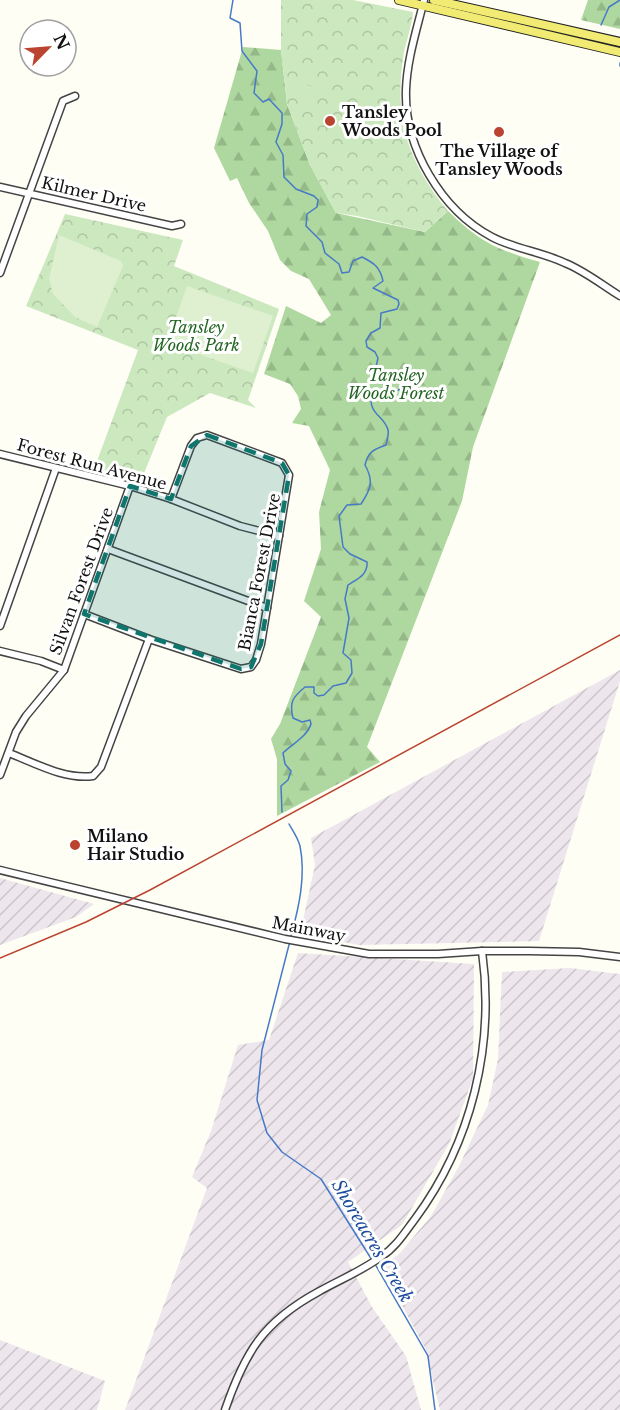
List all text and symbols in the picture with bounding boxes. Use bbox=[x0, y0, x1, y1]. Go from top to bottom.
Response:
north arrow bbox=[18, 18, 78, 78]
text: N bbox=[49, 31, 74, 53]
place label: Tansley Woods Pool bbox=[341, 102, 443, 140]
marker: Tansley Woods Pool bbox=[323, 114, 337, 128]
marker: The Village of Tansley Woods bbox=[492, 125, 506, 139]
place label: The Village of Tansley Woods bbox=[435, 141, 563, 179]
street label: Kilmer Drive bbox=[40, 172, 148, 216]
park label: Tansley Woods Park bbox=[153, 317, 239, 355]
park label: Tansley Woods Forest bbox=[348, 365, 445, 403]
street label: Forest Run Avenue bbox=[15, 434, 169, 494]
street label: Bianca Forest Drive bbox=[234, 491, 284, 653]
street label: Silvan Forest Drive bbox=[45, 504, 117, 658]
place label: Milano Hair Studio bbox=[87, 826, 184, 864]
marker: Milano Hair Studio bbox=[68, 838, 82, 852]
street label: Mainway bbox=[270, 912, 348, 946]
water label: Shoreacres Creek bbox=[327, 1176, 417, 1306]

